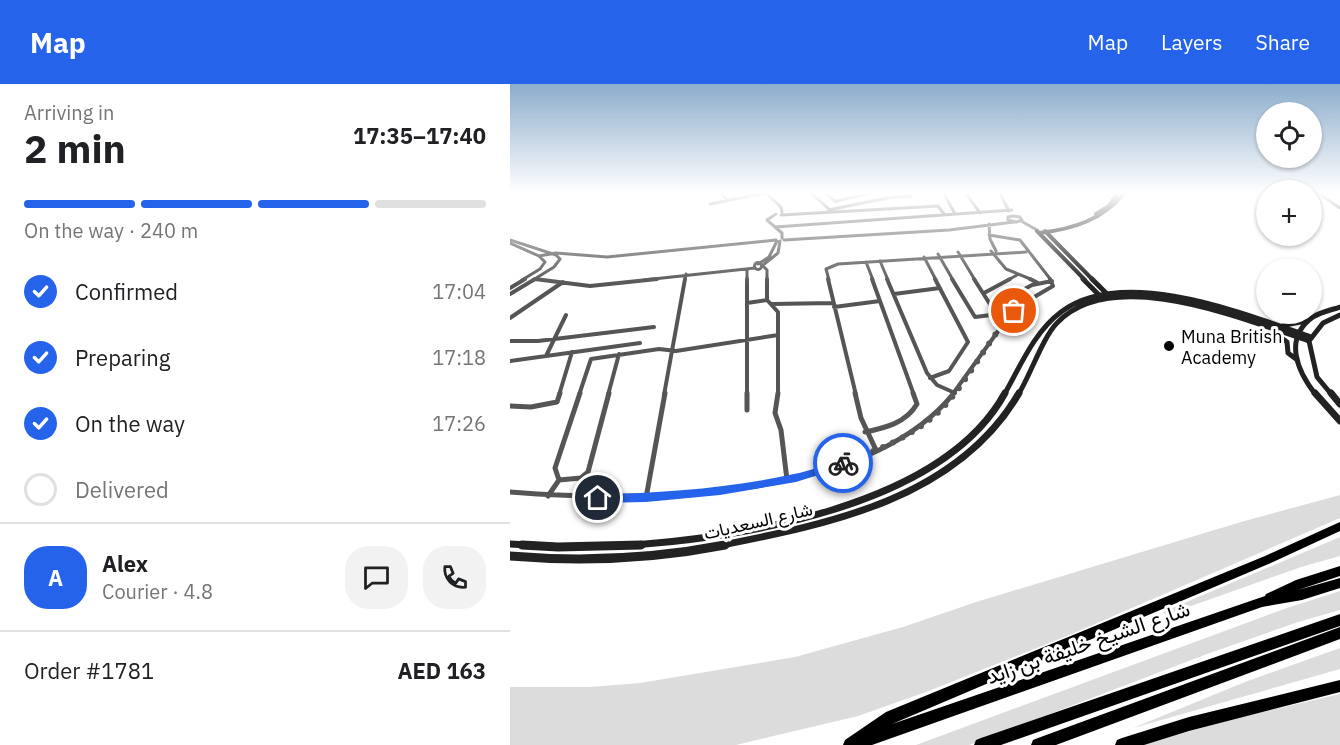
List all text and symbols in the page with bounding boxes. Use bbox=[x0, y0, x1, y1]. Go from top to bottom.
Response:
text: Map bbox=[30, 24, 86, 61]
text: Map bbox=[1088, 28, 1128, 56]
text: Layers bbox=[1161, 28, 1223, 56]
text: Share bbox=[1256, 28, 1310, 56]
text: Arriving in bbox=[24, 99, 114, 126]
map controls bbox=[1256, 102, 1322, 324]
button: locate bbox=[1256, 102, 1322, 168]
text: 17:35–17:40 bbox=[353, 121, 486, 150]
text: 2 min bbox=[24, 123, 126, 174]
button: + bbox=[1256, 180, 1322, 246]
text: On the way · 240 m bbox=[24, 217, 198, 244]
button: − bbox=[1256, 258, 1322, 324]
icon: check bbox=[24, 275, 57, 308]
text: Confirmed bbox=[75, 277, 178, 306]
text: 17:04 bbox=[432, 278, 486, 305]
pin bbox=[988, 285, 1039, 336]
icon: bag bbox=[997, 294, 1030, 327]
place label: Muna British Academy bbox=[1181, 325, 1283, 369]
marker: Muna British Academy bbox=[1162, 339, 1176, 353]
icon: check bbox=[24, 341, 57, 374]
text: Preparing bbox=[75, 343, 170, 372]
text: 17:18 bbox=[432, 344, 486, 371]
icon: check bbox=[24, 407, 57, 440]
text: On the way bbox=[75, 409, 185, 438]
text: 17:26 bbox=[432, 410, 486, 437]
courier bbox=[813, 433, 873, 493]
icon: bike bbox=[827, 447, 860, 480]
pin bbox=[572, 472, 623, 523]
text: Delivered bbox=[75, 475, 169, 504]
icon: home bbox=[581, 481, 614, 514]
street label: شارع السعديات bbox=[701, 497, 815, 546]
button: chat bbox=[345, 546, 408, 609]
button: phone bbox=[423, 546, 486, 609]
text: Alex bbox=[102, 549, 148, 578]
text: A bbox=[48, 563, 63, 592]
text: Courier · 4.8 bbox=[102, 578, 213, 605]
street label: شارع الشيخ خليفة بن زايد bbox=[983, 594, 1194, 691]
text: Order #1781 bbox=[24, 656, 154, 685]
text: AED 163 bbox=[397, 656, 486, 685]

